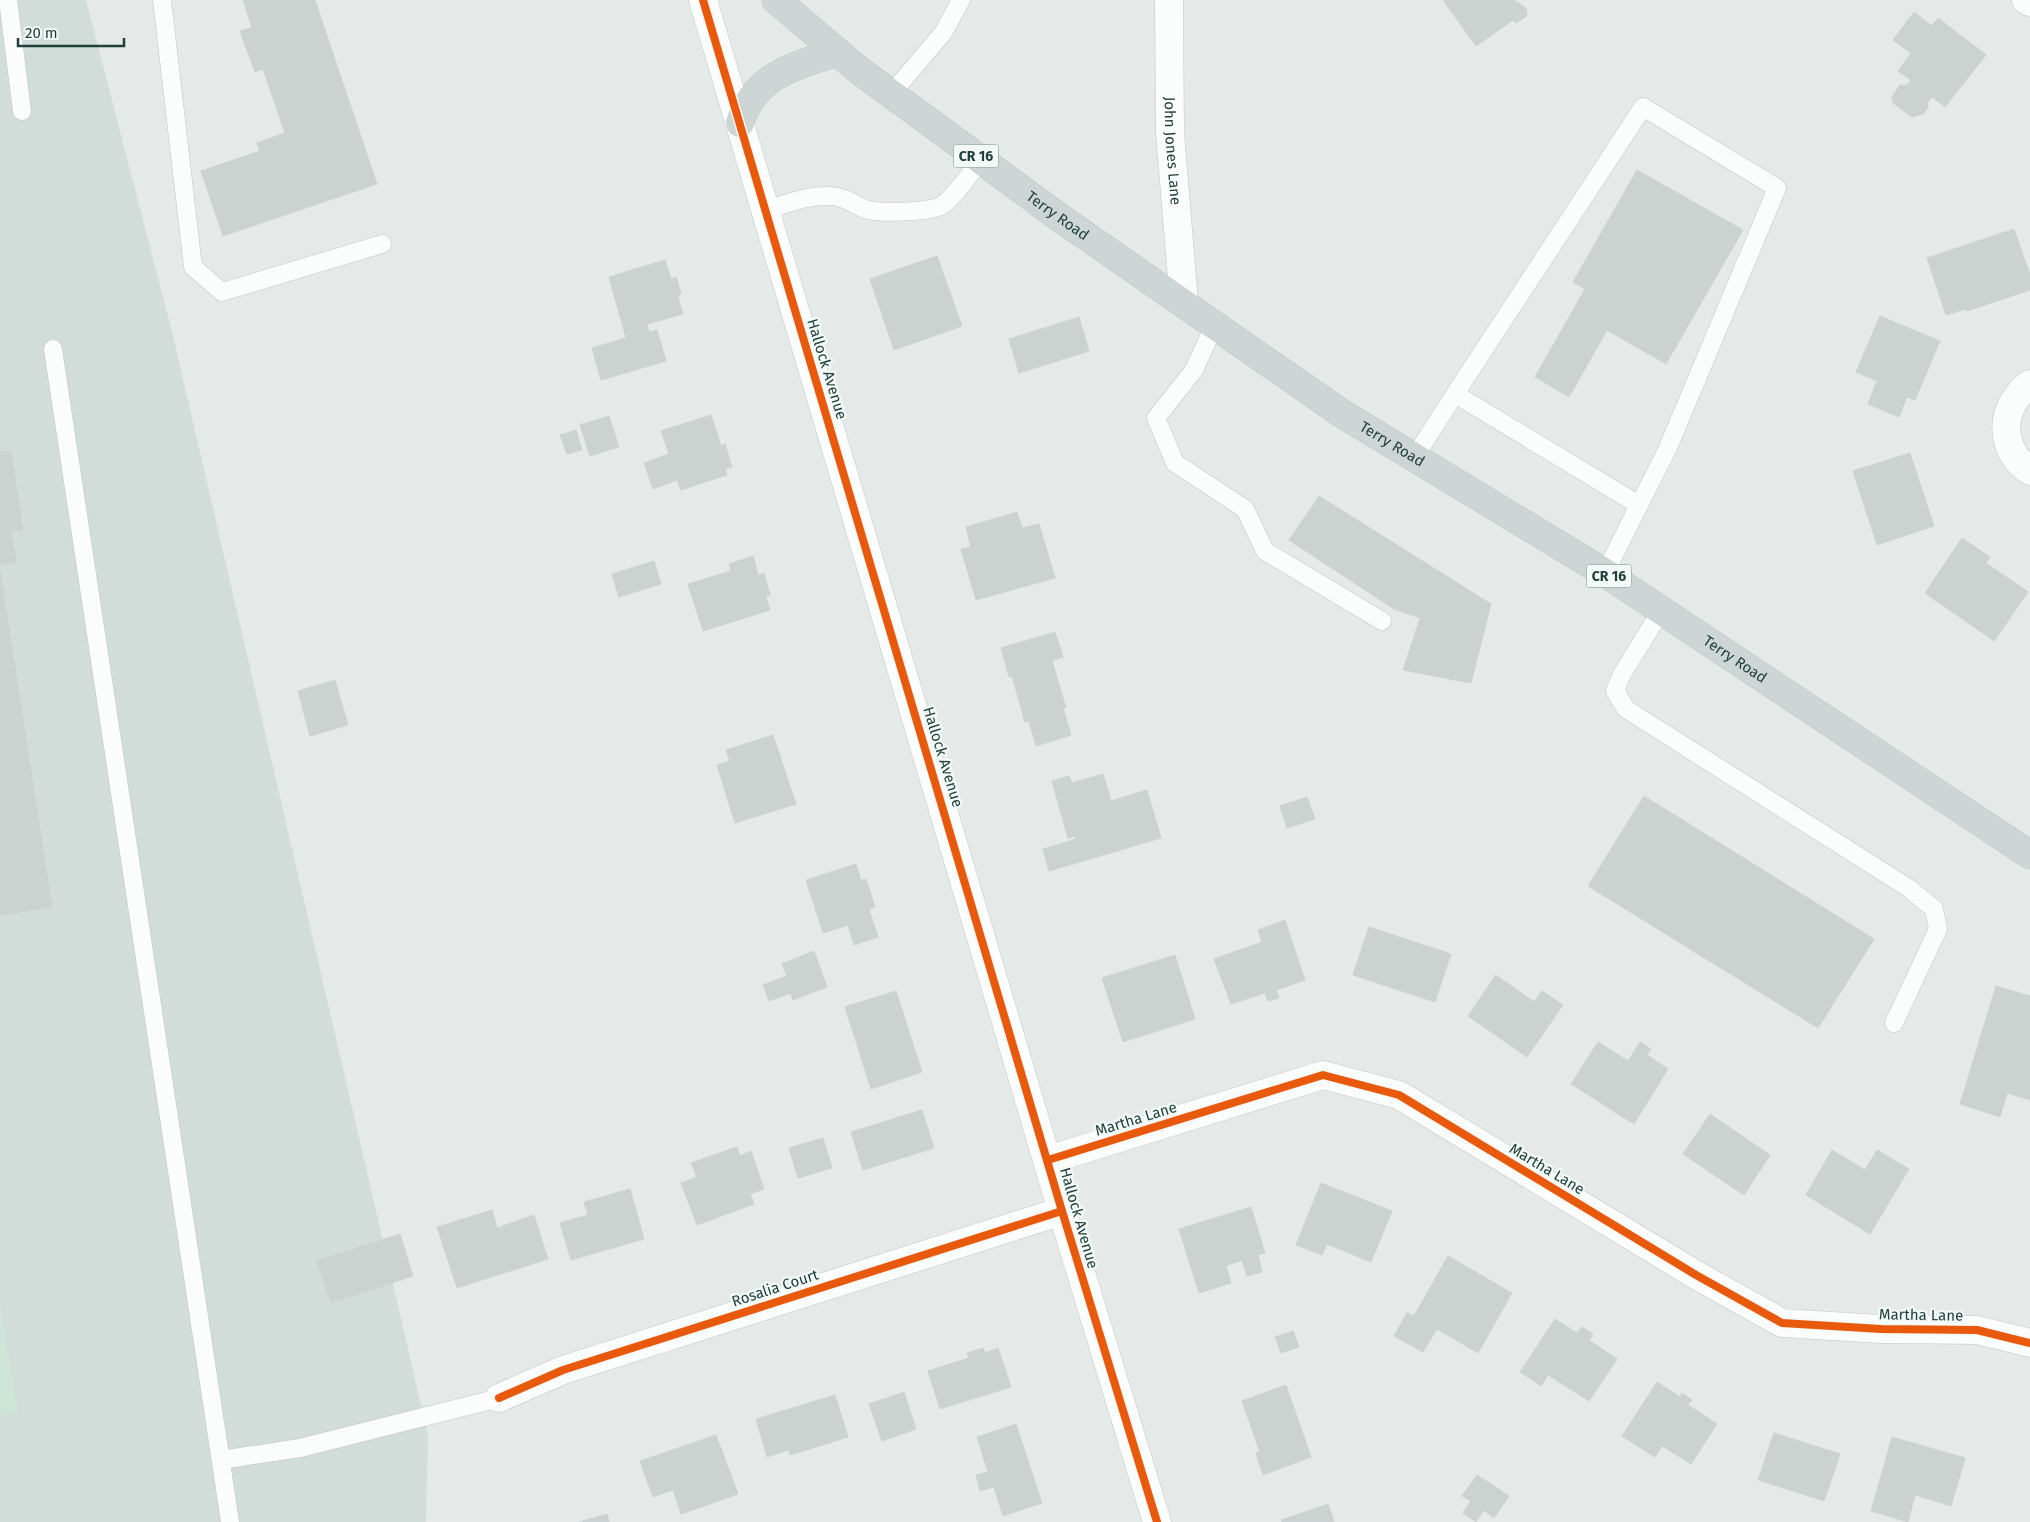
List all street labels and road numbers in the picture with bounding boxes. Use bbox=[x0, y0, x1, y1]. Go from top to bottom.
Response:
street label: John Jones Lane bbox=[1161, 97, 1185, 206]
road number: CR 16 bbox=[954, 144, 998, 168]
street label: Terry Road bbox=[1023, 187, 1092, 244]
street label: Hallock Avenue bbox=[803, 316, 851, 422]
street label: Terry Road bbox=[1356, 417, 1428, 471]
road number: CR 16 bbox=[1586, 564, 1632, 588]
street label: Terry Road bbox=[1700, 632, 1770, 687]
street label: Hallock Avenue bbox=[919, 704, 967, 810]
street label: Martha Lane bbox=[1093, 1098, 1179, 1140]
street label: Martha Lane bbox=[1506, 1140, 1588, 1198]
street label: Hallock Avenue bbox=[1056, 1165, 1102, 1271]
street label: Rosalia Court bbox=[729, 1265, 821, 1310]
street label: Martha Lane bbox=[1879, 1305, 1963, 1325]

